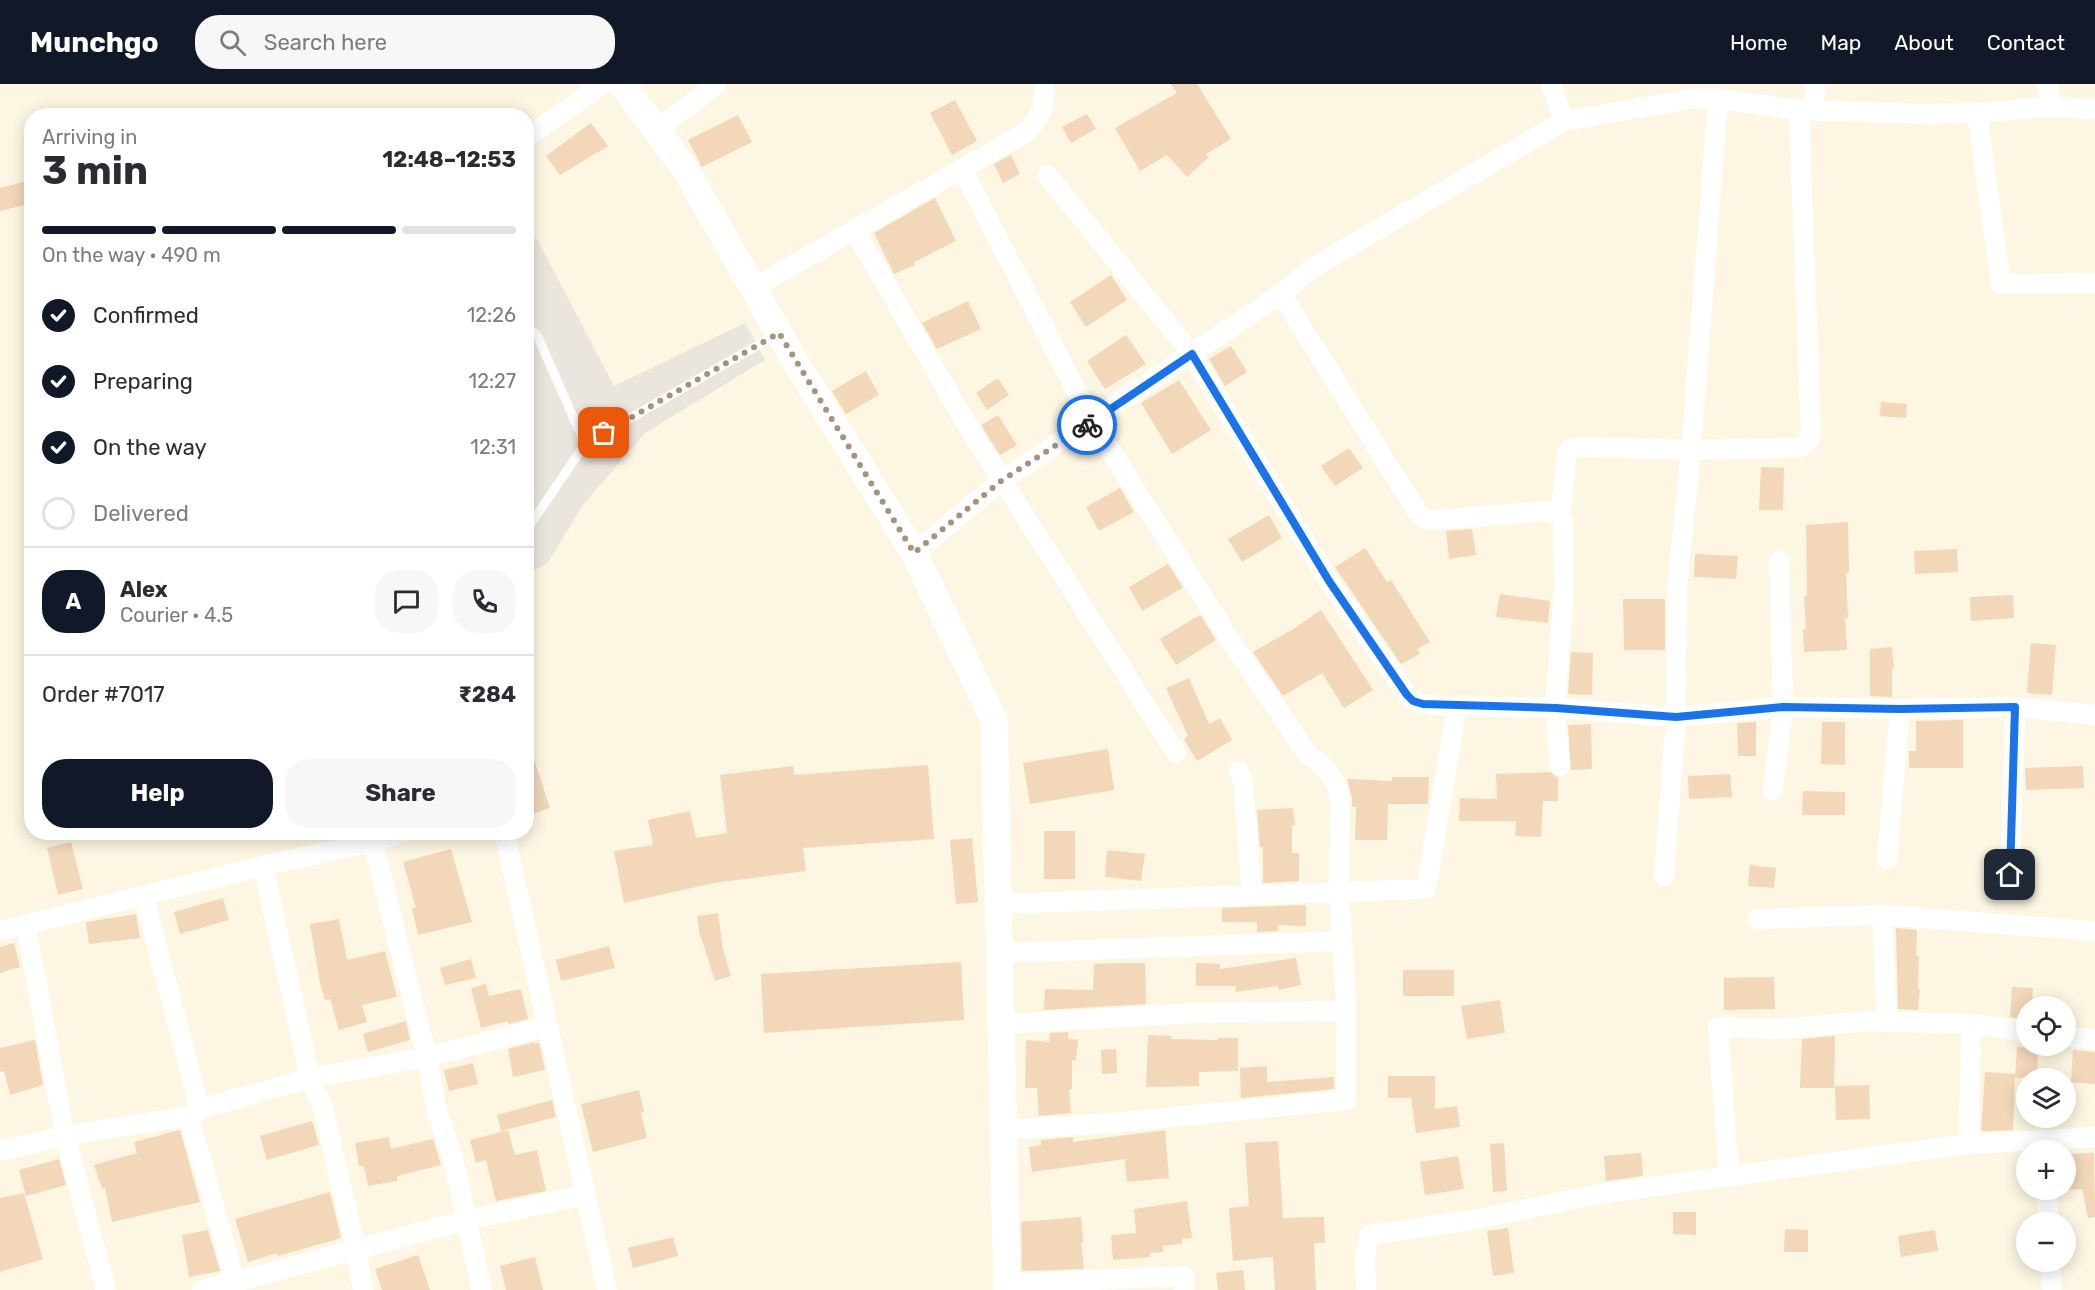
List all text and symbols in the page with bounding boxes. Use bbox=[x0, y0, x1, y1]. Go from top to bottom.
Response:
search box bbox=[195, 15, 615, 69]
text: Munchgo bbox=[30, 26, 159, 59]
icon: search bbox=[216, 26, 249, 59]
text: Search here bbox=[264, 29, 387, 56]
text: Home bbox=[1730, 30, 1787, 55]
text: Map bbox=[1820, 30, 1861, 55]
text: About bbox=[1894, 30, 1954, 55]
text: Contact bbox=[1987, 30, 2065, 55]
text: Arriving in bbox=[42, 125, 137, 149]
text: 12:48–12:53 bbox=[382, 146, 516, 173]
text: 3 min bbox=[42, 148, 148, 194]
text: On the way · 490 m bbox=[42, 243, 221, 267]
icon: check bbox=[42, 299, 75, 332]
text: Confirmed bbox=[93, 302, 199, 329]
text: 12:26 bbox=[467, 303, 516, 327]
icon: check bbox=[42, 365, 75, 398]
text: Preparing bbox=[93, 368, 193, 395]
text: 12:27 bbox=[469, 369, 516, 393]
courier bbox=[1057, 395, 1117, 455]
pin bbox=[578, 407, 629, 458]
icon: bike bbox=[1071, 409, 1104, 442]
icon: bag bbox=[587, 416, 620, 449]
icon: check bbox=[42, 431, 75, 464]
text: On the way bbox=[93, 434, 207, 461]
text: 12:31 bbox=[470, 435, 516, 459]
text: Delivered bbox=[93, 500, 189, 527]
button: chat bbox=[375, 570, 438, 633]
button: phone bbox=[453, 570, 516, 633]
text: Alex bbox=[120, 576, 168, 603]
text: A bbox=[66, 588, 81, 615]
text: Courier · 4.5 bbox=[120, 603, 233, 627]
text: Order #7017 bbox=[42, 681, 165, 708]
text: ₹284 bbox=[459, 681, 516, 708]
button: Help bbox=[42, 759, 273, 828]
button: Share bbox=[285, 759, 516, 828]
pin bbox=[1984, 849, 2035, 900]
icon: home bbox=[1993, 858, 2026, 891]
map controls bbox=[2016, 996, 2076, 1272]
button: locate bbox=[2016, 996, 2076, 1056]
button: layers bbox=[2016, 1068, 2076, 1128]
button: + bbox=[2016, 1140, 2076, 1200]
button: − bbox=[2016, 1212, 2076, 1272]

